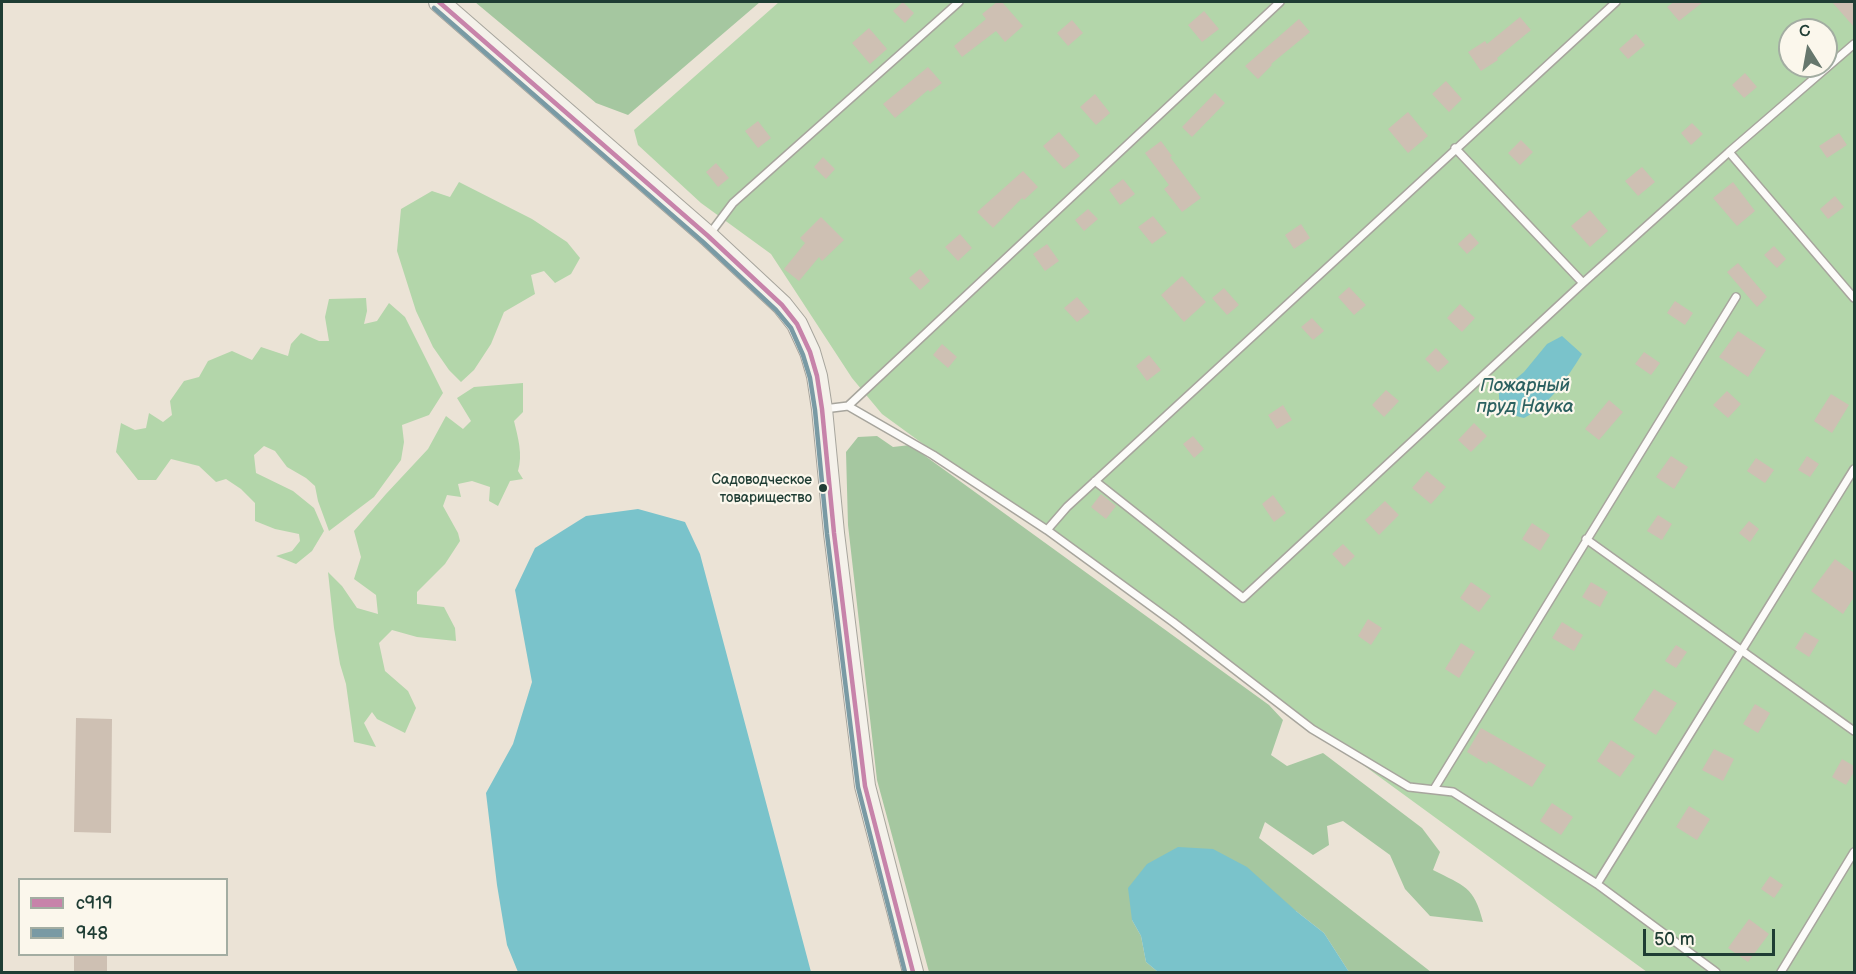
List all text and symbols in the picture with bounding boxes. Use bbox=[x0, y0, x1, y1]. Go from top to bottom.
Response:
north arrow bbox=[1778, 18, 1838, 78]
text: С bbox=[1798, 21, 1812, 42]
water label: Пожарный пруд Наука bbox=[1476, 375, 1574, 418]
place label: Садоводческое товарищество bbox=[711, 472, 812, 504]
marker: Садоводческое товарищество bbox=[817, 482, 829, 494]
legend bbox=[18, 878, 228, 956]
text: с919 bbox=[76, 893, 113, 914]
scale bar bbox=[1646, 917, 1778, 955]
text: 948 bbox=[76, 923, 108, 944]
text: 50 m bbox=[1654, 929, 1695, 950]

